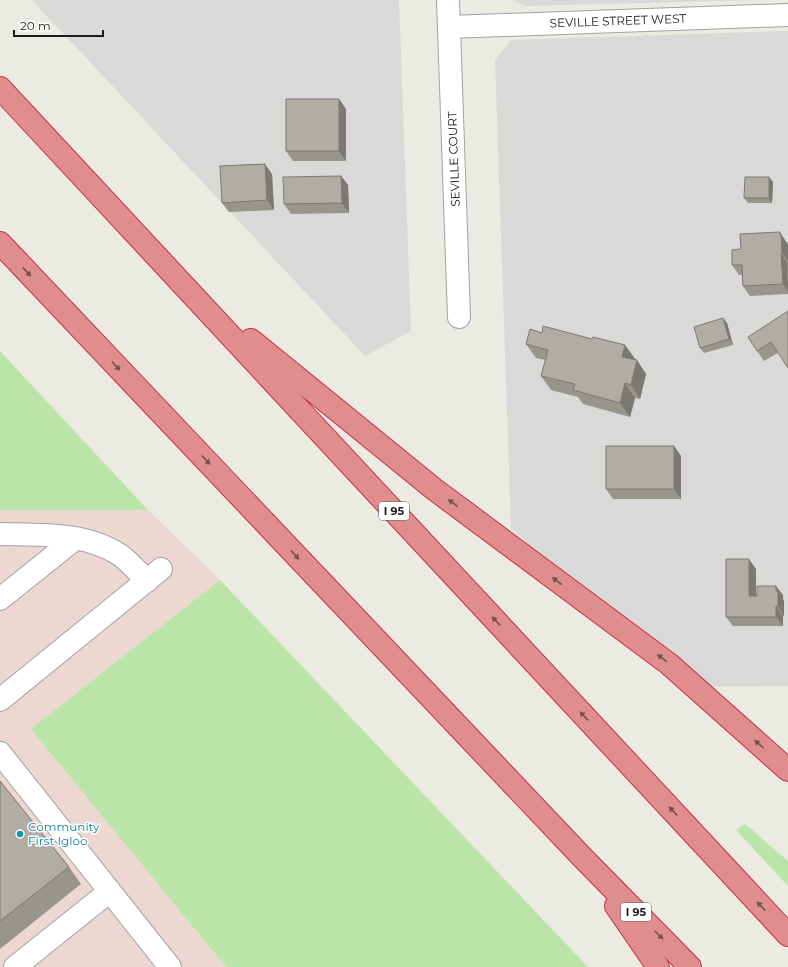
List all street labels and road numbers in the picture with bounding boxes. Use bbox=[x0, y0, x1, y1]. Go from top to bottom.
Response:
street label: SEVILLE STREET WEST bbox=[549, 11, 687, 30]
street label: SEVILLE COURT bbox=[444, 111, 463, 207]
road number: I 95 bbox=[379, 502, 409, 520]
road number: I 95 bbox=[621, 903, 651, 921]

